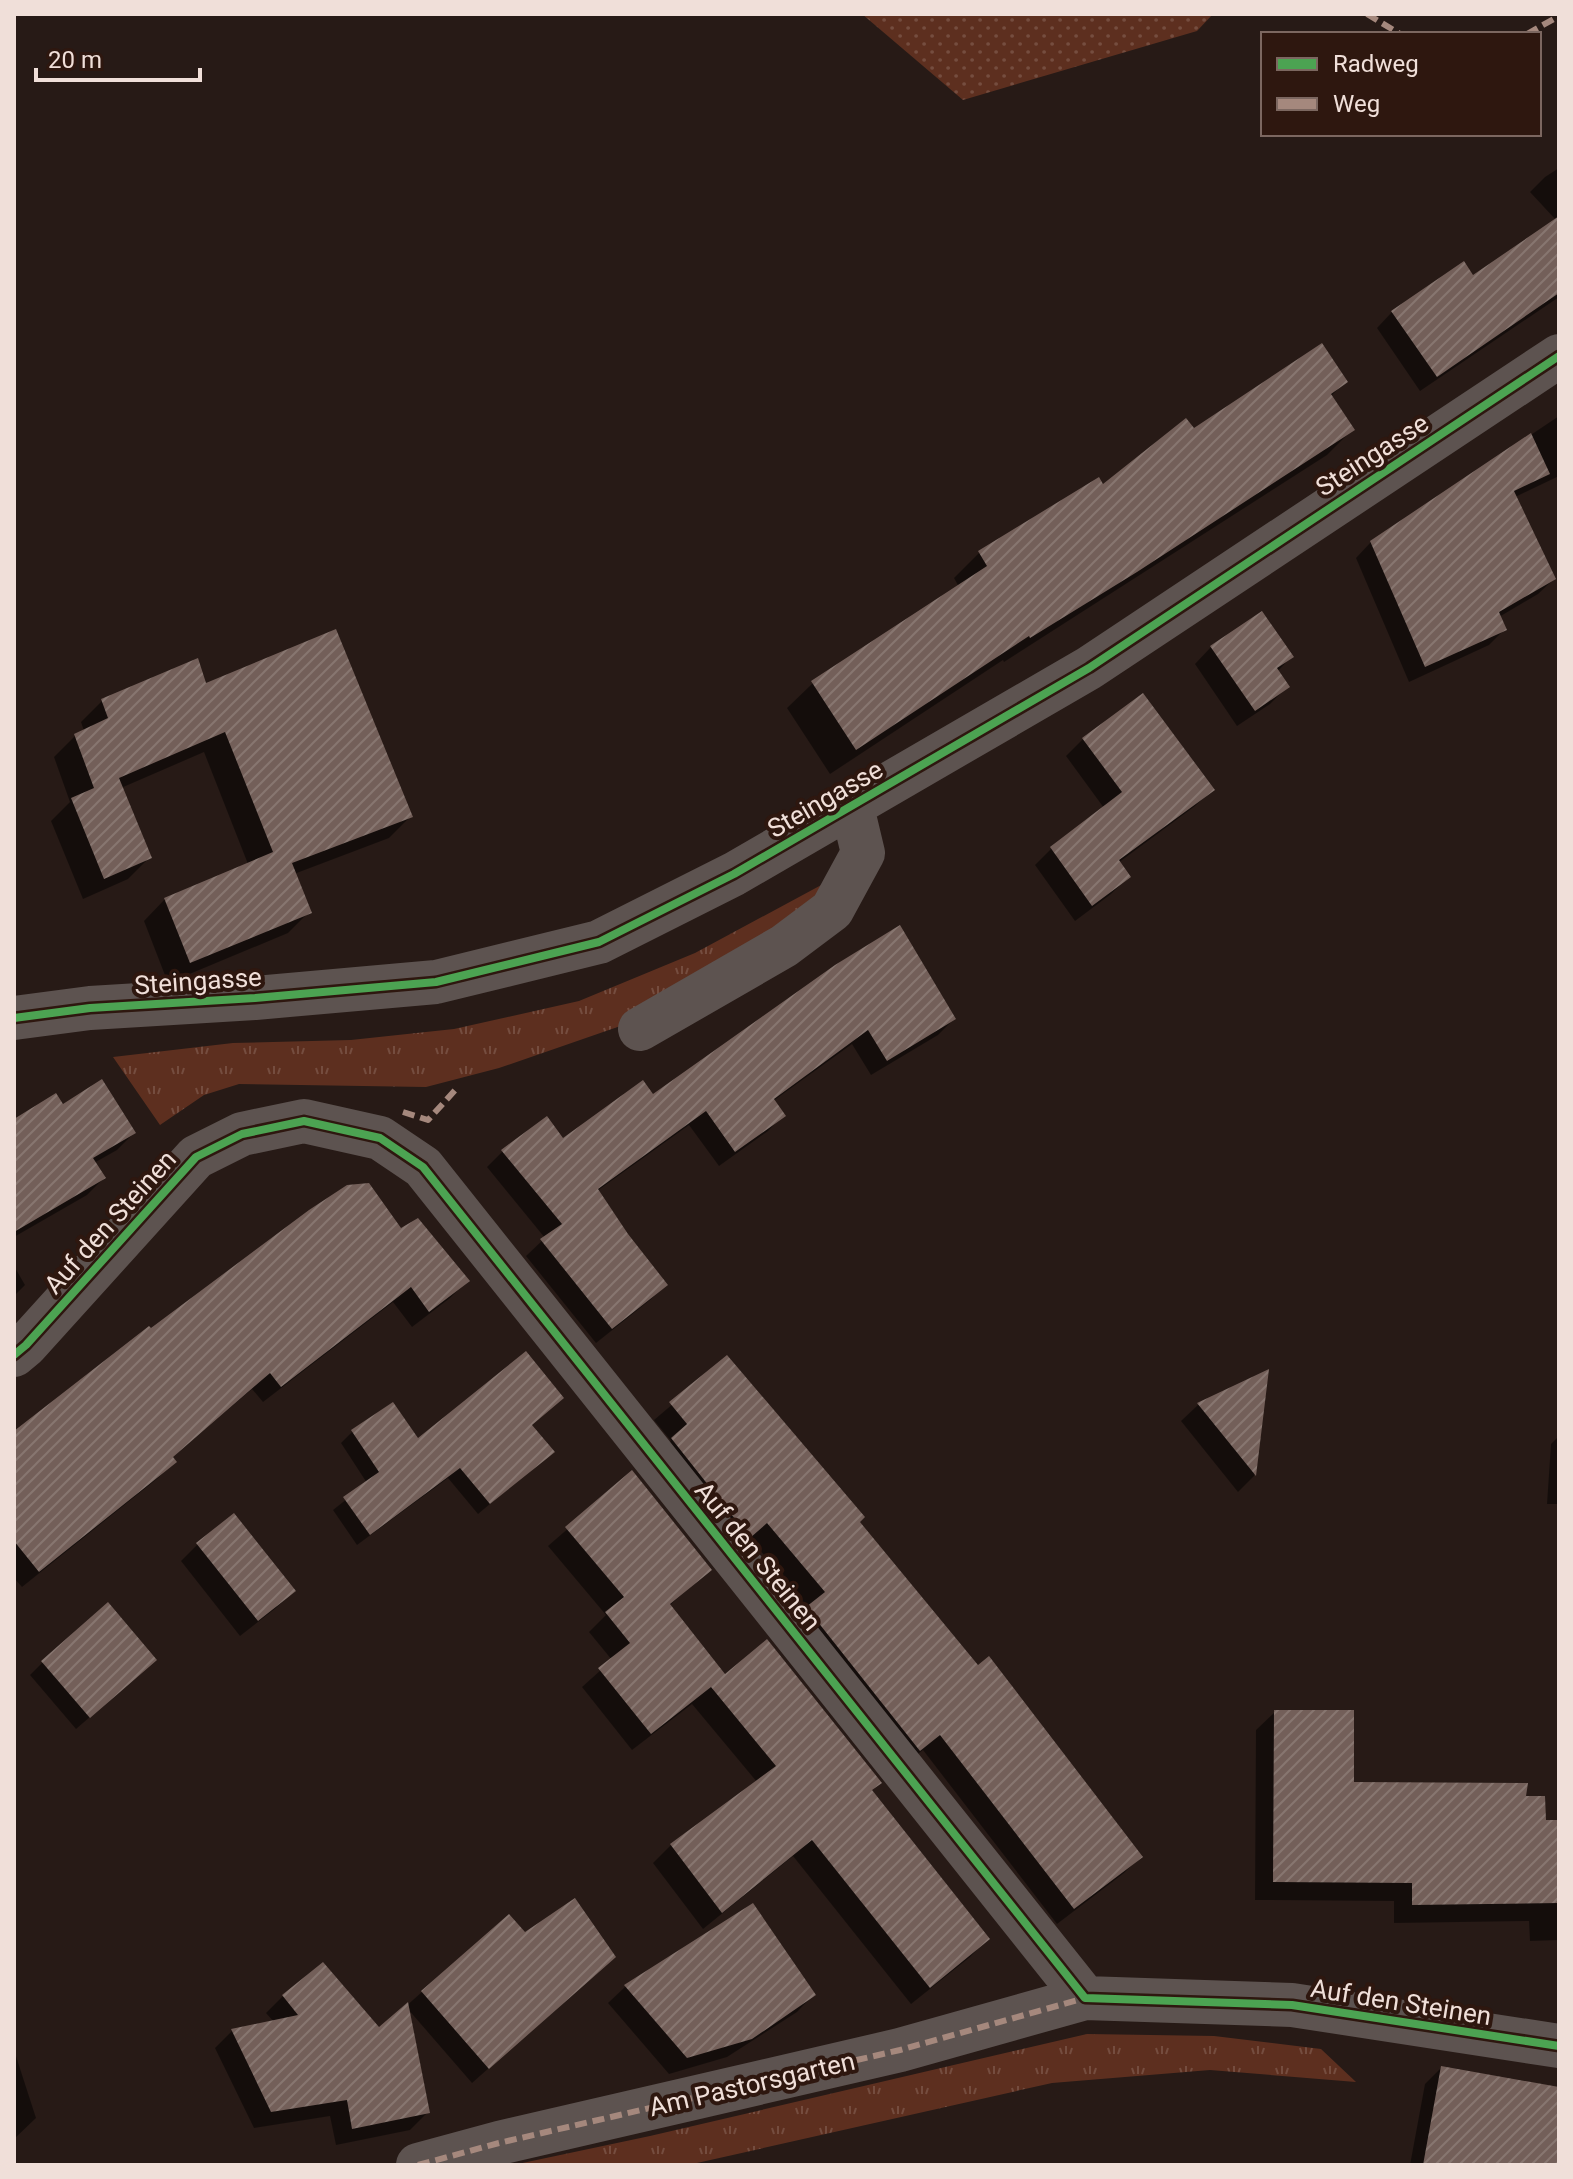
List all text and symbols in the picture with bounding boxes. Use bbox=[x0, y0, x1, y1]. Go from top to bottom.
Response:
scale bar bbox=[36, 32, 200, 82]
legend bbox=[1261, 32, 1541, 136]
text: 20 m bbox=[48, 46, 102, 74]
text: Radweg bbox=[1333, 50, 1419, 78]
text: Weg bbox=[1333, 90, 1380, 118]
street label: Steingasse bbox=[1310, 408, 1434, 502]
street label: Steingasse bbox=[762, 754, 888, 844]
street label: Steingasse bbox=[133, 962, 263, 1000]
street label: Auf den Steinen bbox=[38, 1144, 182, 1300]
street label: Auf den Steinen bbox=[689, 1476, 827, 1636]
street label: Auf den Steinen bbox=[1309, 1973, 1493, 2031]
street label: Am Pastorsgarten bbox=[646, 2046, 858, 2122]

